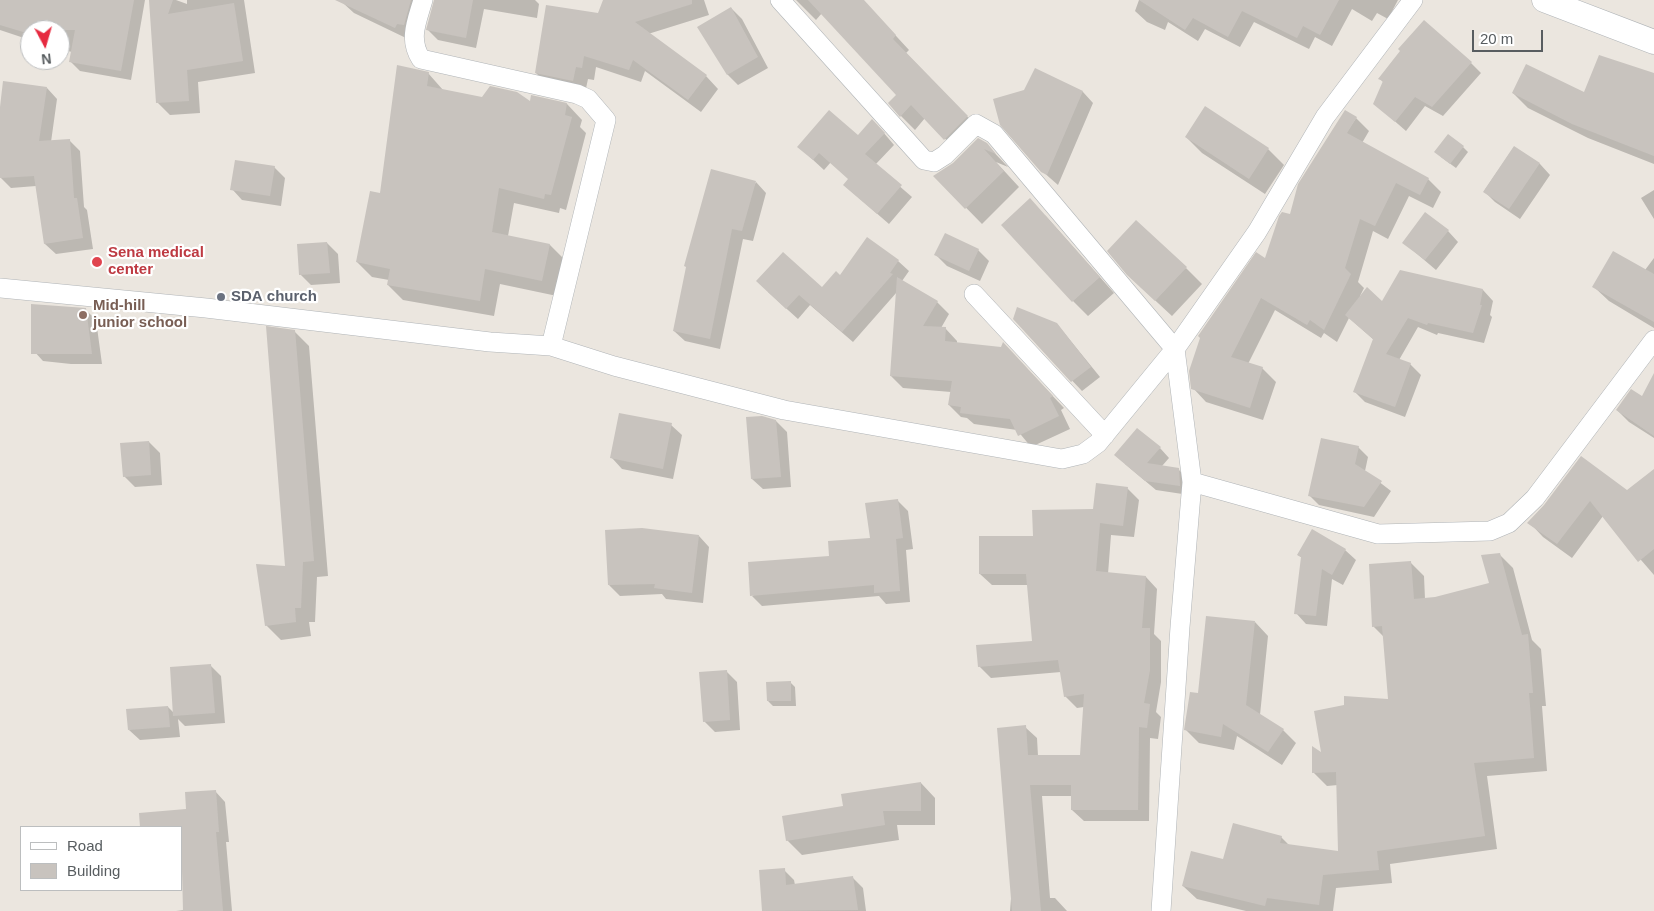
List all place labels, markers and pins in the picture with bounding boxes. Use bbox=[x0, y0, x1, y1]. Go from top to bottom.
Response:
place label: Sena medical center bbox=[108, 244, 204, 279]
marker: Sena medical center bbox=[90, 255, 104, 269]
place label: SDA church bbox=[231, 288, 317, 306]
marker: SDA church bbox=[215, 291, 227, 303]
place label: Mid-hill junior school bbox=[93, 297, 187, 332]
marker: Mid-hill junior school bbox=[77, 309, 89, 321]

